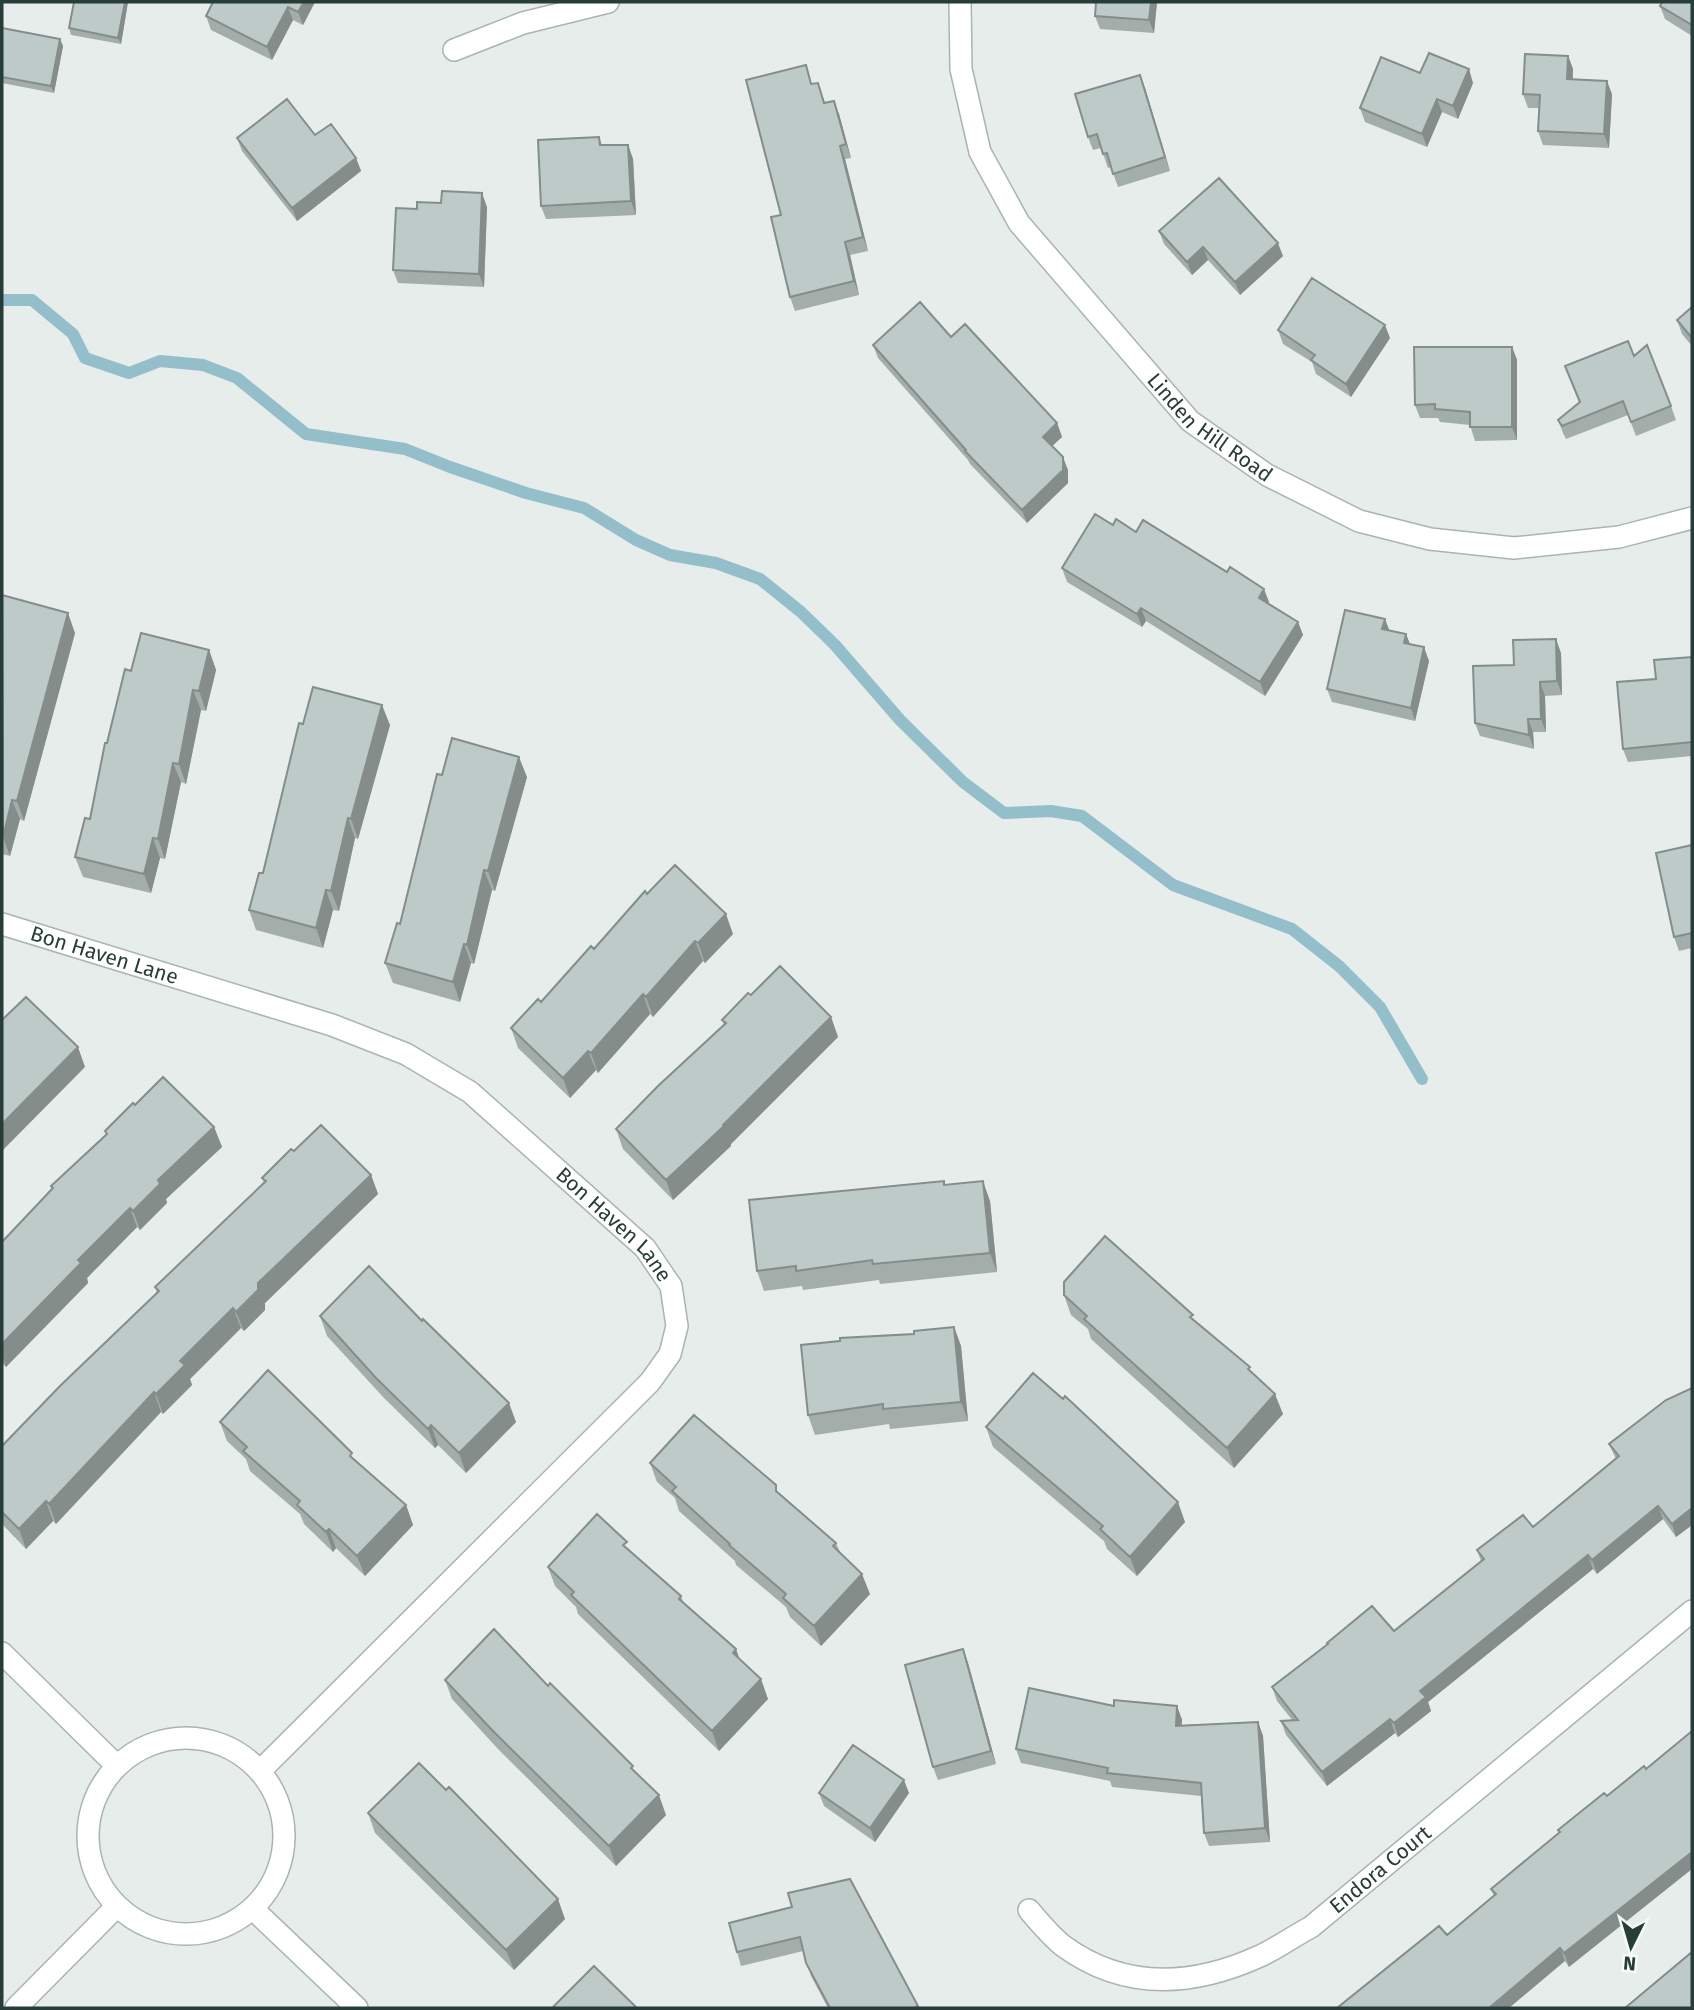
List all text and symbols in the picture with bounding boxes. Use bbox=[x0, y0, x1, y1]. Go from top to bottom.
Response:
street label: Linden Hill Road bbox=[1141, 368, 1278, 488]
street label: Bon Haven Lane bbox=[27, 920, 181, 990]
street label: Bon Haven Lane bbox=[550, 1162, 677, 1287]
street label: Endora Court bbox=[1324, 1820, 1437, 1919]
north arrow bbox=[1596, 1912, 1666, 1982]
text: N bbox=[1622, 1951, 1637, 1975]

